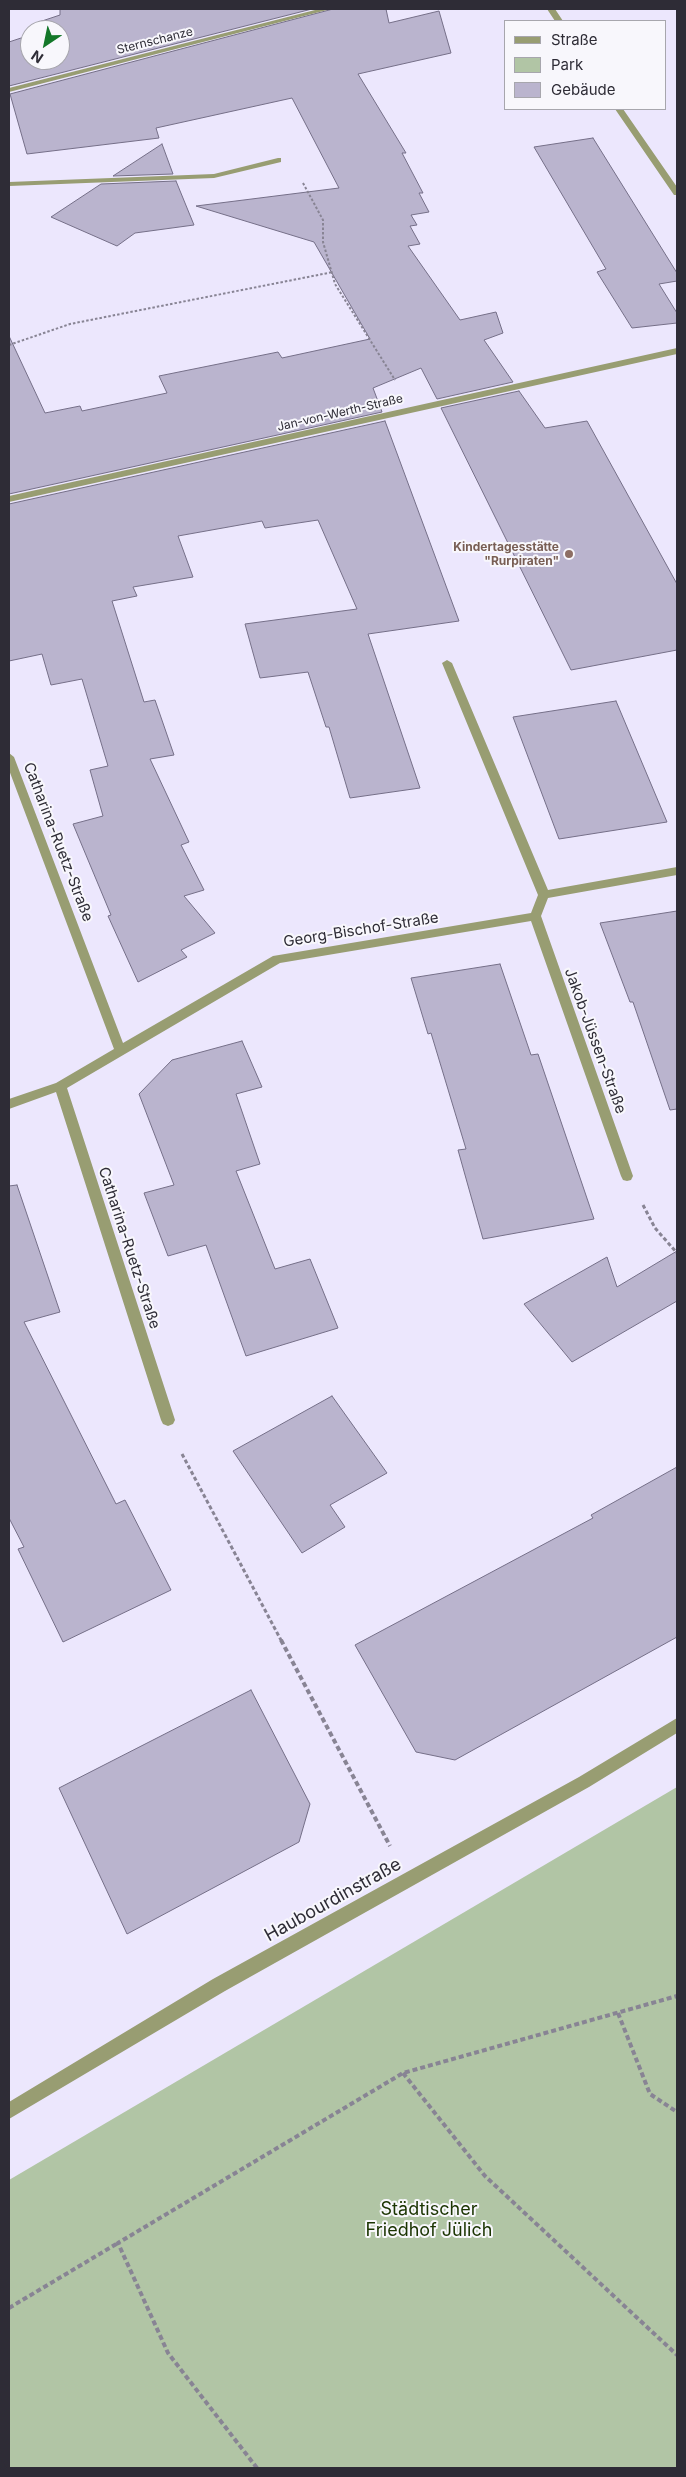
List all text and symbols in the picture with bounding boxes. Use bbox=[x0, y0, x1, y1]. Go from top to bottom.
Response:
north arrow bbox=[20, 20, 70, 70]
legend bbox=[503, 20, 666, 110]
street label: Sternschanze bbox=[115, 25, 195, 57]
text: Straße bbox=[551, 30, 598, 49]
text: N bbox=[28, 47, 46, 67]
text: Park bbox=[551, 55, 583, 74]
text: Gebäude bbox=[551, 80, 616, 99]
street label: Jan-von-Werth-Straße bbox=[276, 392, 404, 434]
place label: Kindertagesstätte "Rurpiraten" bbox=[453, 540, 559, 568]
marker: Kindertagesstätte "Rurpiraten" bbox=[563, 548, 575, 560]
street label: Catharina-Ruetz-Straße bbox=[19, 760, 97, 924]
street label: Georg-Bischof-Straße bbox=[282, 909, 440, 951]
street label: Jakob-Jüssen-Straße bbox=[560, 966, 630, 1116]
street label: Catharina-Ruetz-Straße bbox=[94, 1165, 164, 1331]
street label: Haubourdinstraße bbox=[261, 1853, 405, 1947]
park label: Städtischer Friedhof Jülich bbox=[366, 2199, 492, 2242]

